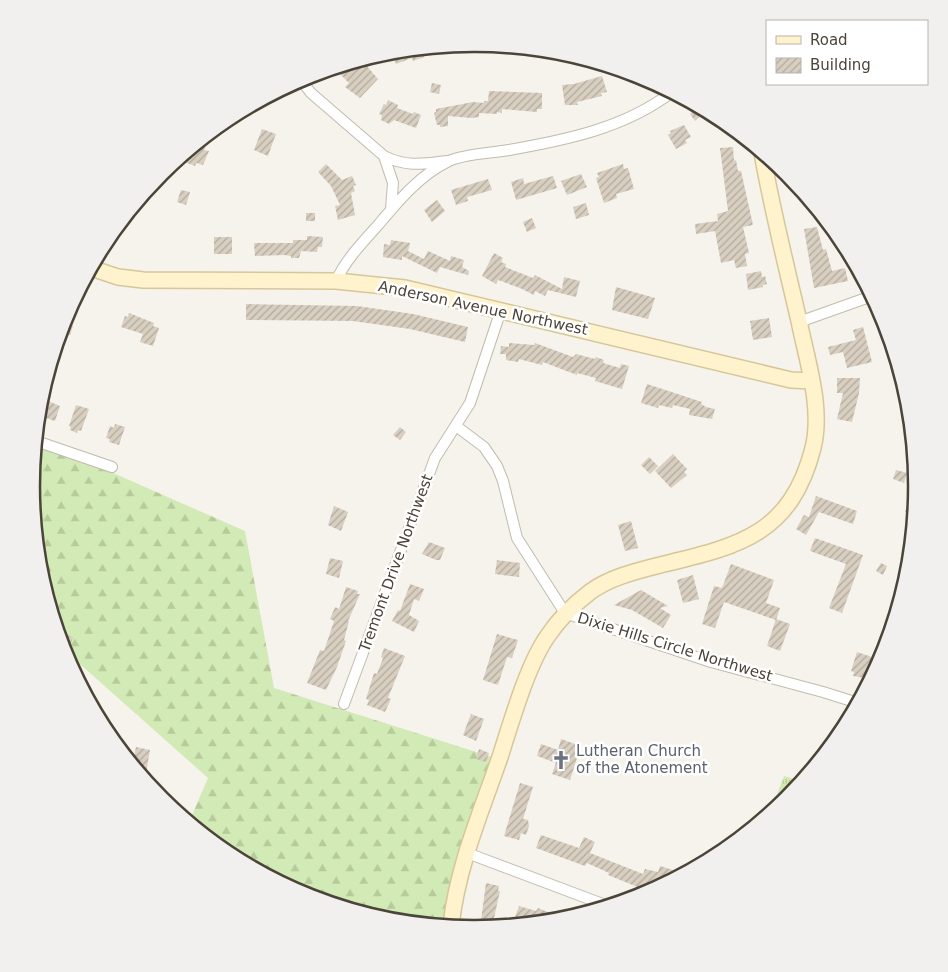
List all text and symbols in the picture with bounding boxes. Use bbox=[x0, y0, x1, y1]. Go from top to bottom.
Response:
legend bbox=[766, 20, 928, 85]
text: Road bbox=[810, 31, 848, 49]
text: Building bbox=[810, 56, 871, 74]
street label: Anderson Avenue Northwest bbox=[377, 277, 589, 339]
street label: Tremont Drive Northwest bbox=[355, 472, 437, 655]
street label: Dixie Hills Circle Northwest bbox=[575, 609, 775, 685]
place label: Lutheran Church of the Atonement bbox=[576, 742, 708, 777]
church icon: Lutheran Church of the Atonement bbox=[550, 749, 572, 771]

